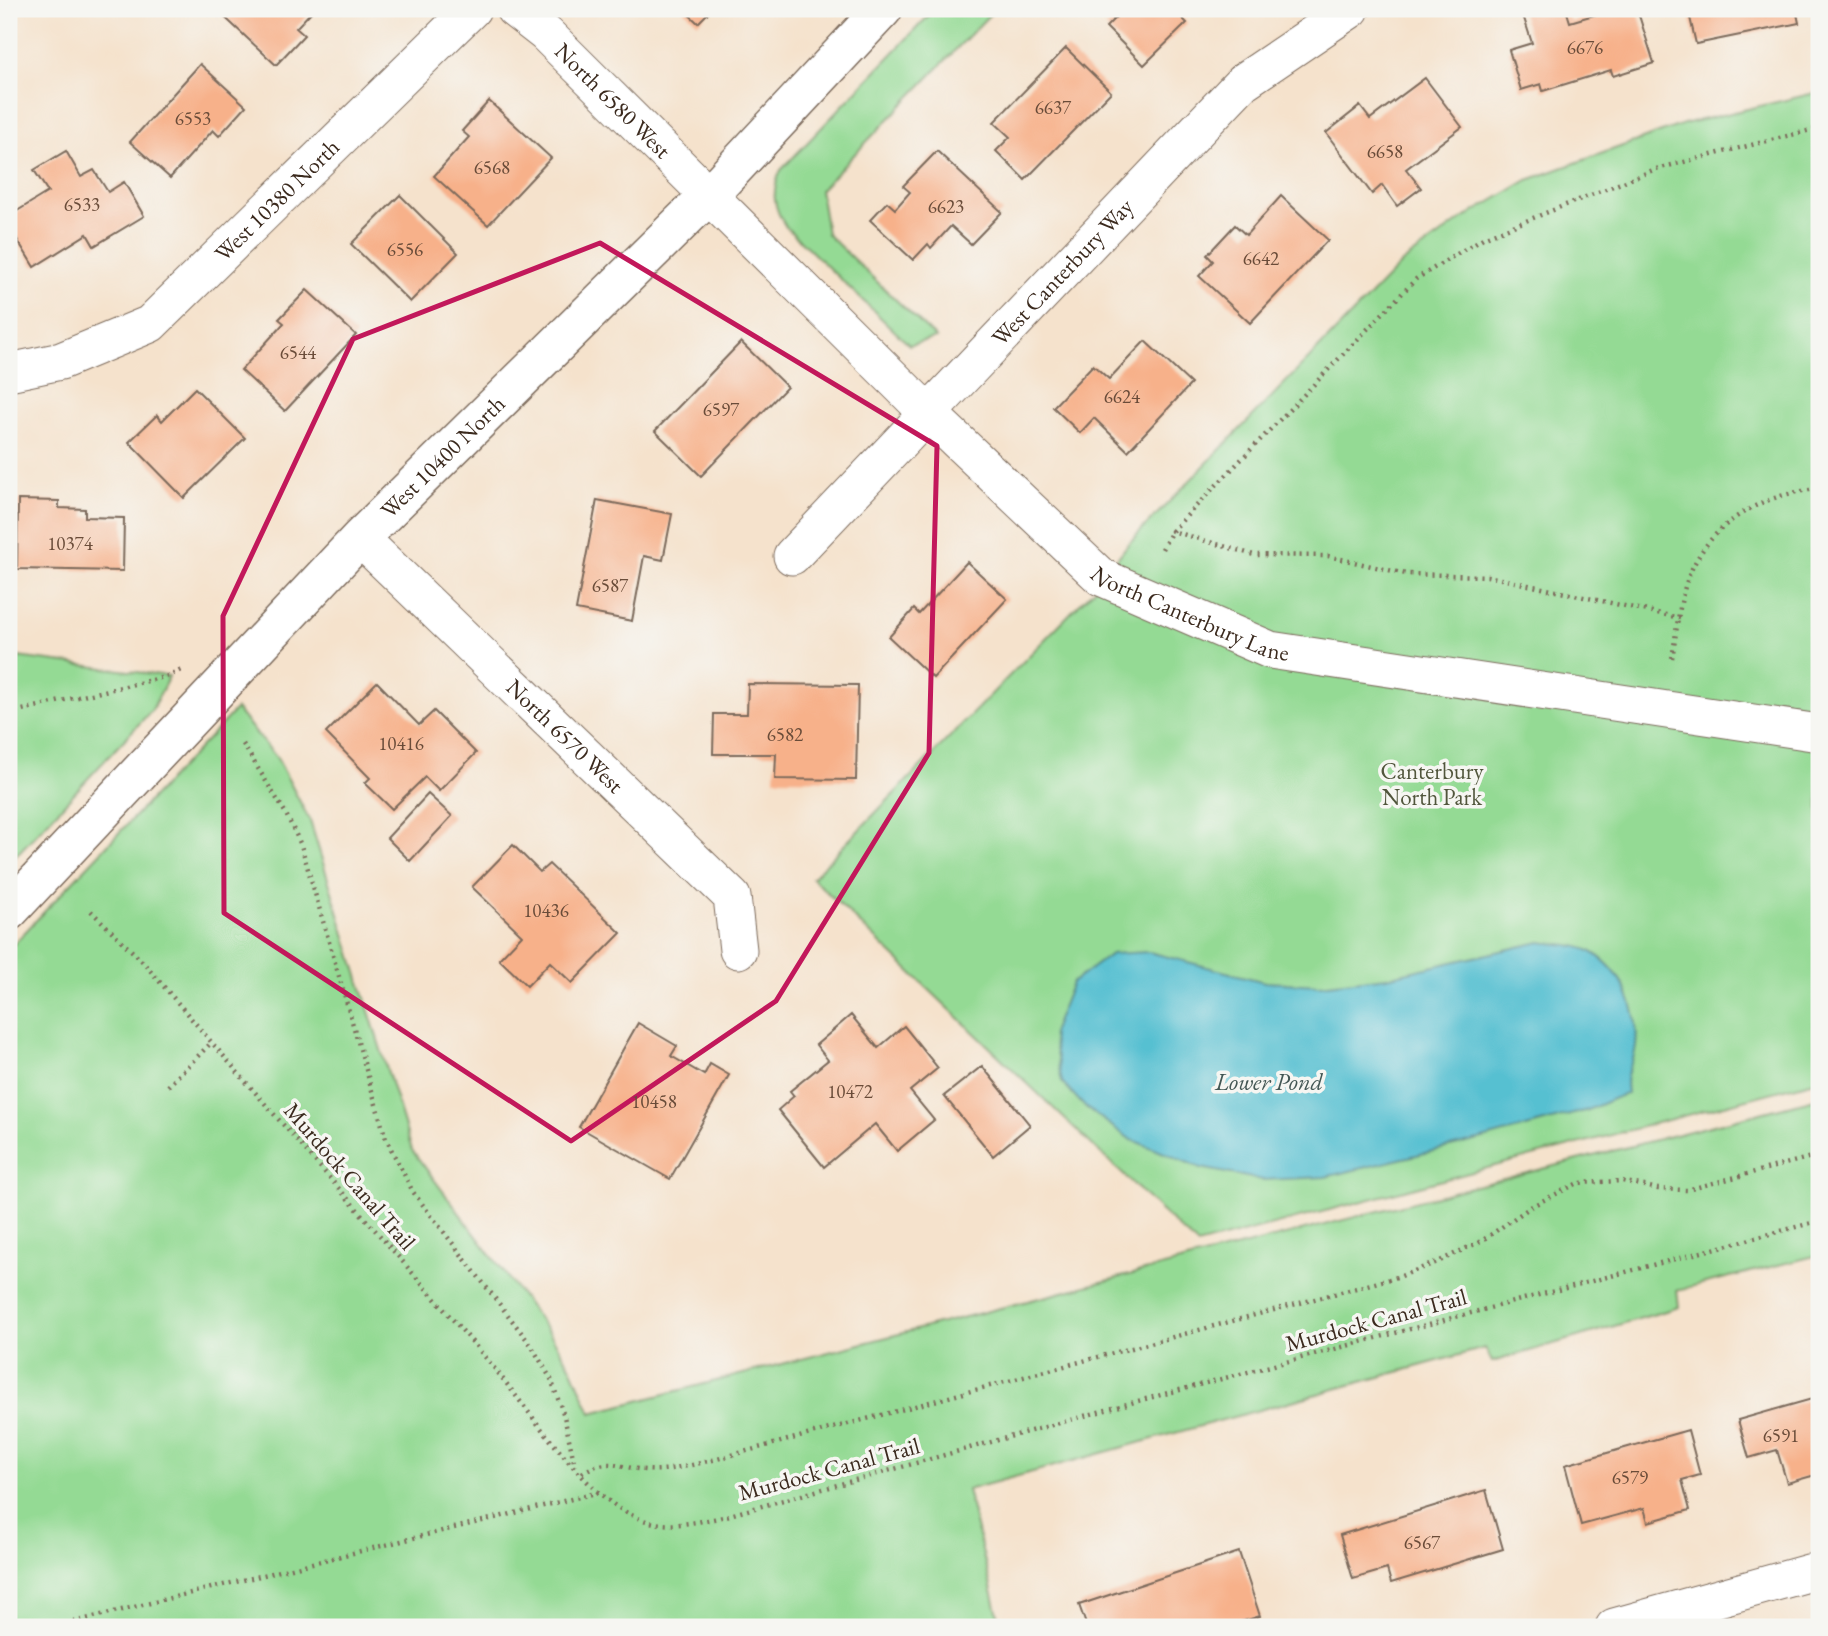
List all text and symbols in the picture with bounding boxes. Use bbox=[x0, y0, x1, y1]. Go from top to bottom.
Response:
house number: 6676 bbox=[1567, 35, 1603, 60]
street label: North 6580 West bbox=[548, 36, 678, 165]
house number: 6637 bbox=[1035, 95, 1072, 120]
house number: 6553 bbox=[175, 106, 211, 131]
street label: West 10380 North bbox=[208, 132, 346, 268]
house number: 6658 bbox=[1367, 139, 1403, 164]
house number: 6568 bbox=[474, 155, 510, 180]
street label: West Canterbury Way bbox=[985, 191, 1140, 352]
house number: 6533 bbox=[64, 192, 100, 217]
house number: 6623 bbox=[928, 194, 964, 219]
house number: 6556 bbox=[387, 237, 423, 262]
house number: 6642 bbox=[1243, 246, 1279, 271]
house number: 6544 bbox=[280, 340, 317, 365]
house number: 6624 bbox=[1104, 384, 1141, 409]
street label: West 10400 North bbox=[374, 389, 511, 525]
house number: 6597 bbox=[703, 397, 740, 422]
house number: 10374 bbox=[47, 531, 94, 556]
street label: North Canterbury Lane bbox=[1084, 560, 1291, 668]
house number: 6587 bbox=[592, 573, 629, 598]
street label: North 6570 West bbox=[500, 672, 631, 800]
house number: 6582 bbox=[767, 722, 803, 747]
house number: 10416 bbox=[378, 731, 424, 756]
park label: Canterbury North Park bbox=[1380, 756, 1485, 812]
house number: 10436 bbox=[523, 898, 569, 923]
water label: Lower Pond bbox=[1214, 1066, 1324, 1097]
house number: 10472 bbox=[827, 1079, 873, 1104]
house number: 10458 bbox=[631, 1089, 677, 1114]
street label: Murdock Canal Trail bbox=[278, 1096, 423, 1257]
street label: Murdock Canal Trail bbox=[1282, 1281, 1470, 1359]
house number: 6591 bbox=[1763, 1423, 1799, 1448]
street label: Murdock Canal Trail bbox=[735, 1430, 923, 1508]
house number: 6579 bbox=[1612, 1465, 1648, 1490]
house number: 6567 bbox=[1404, 1530, 1441, 1555]

